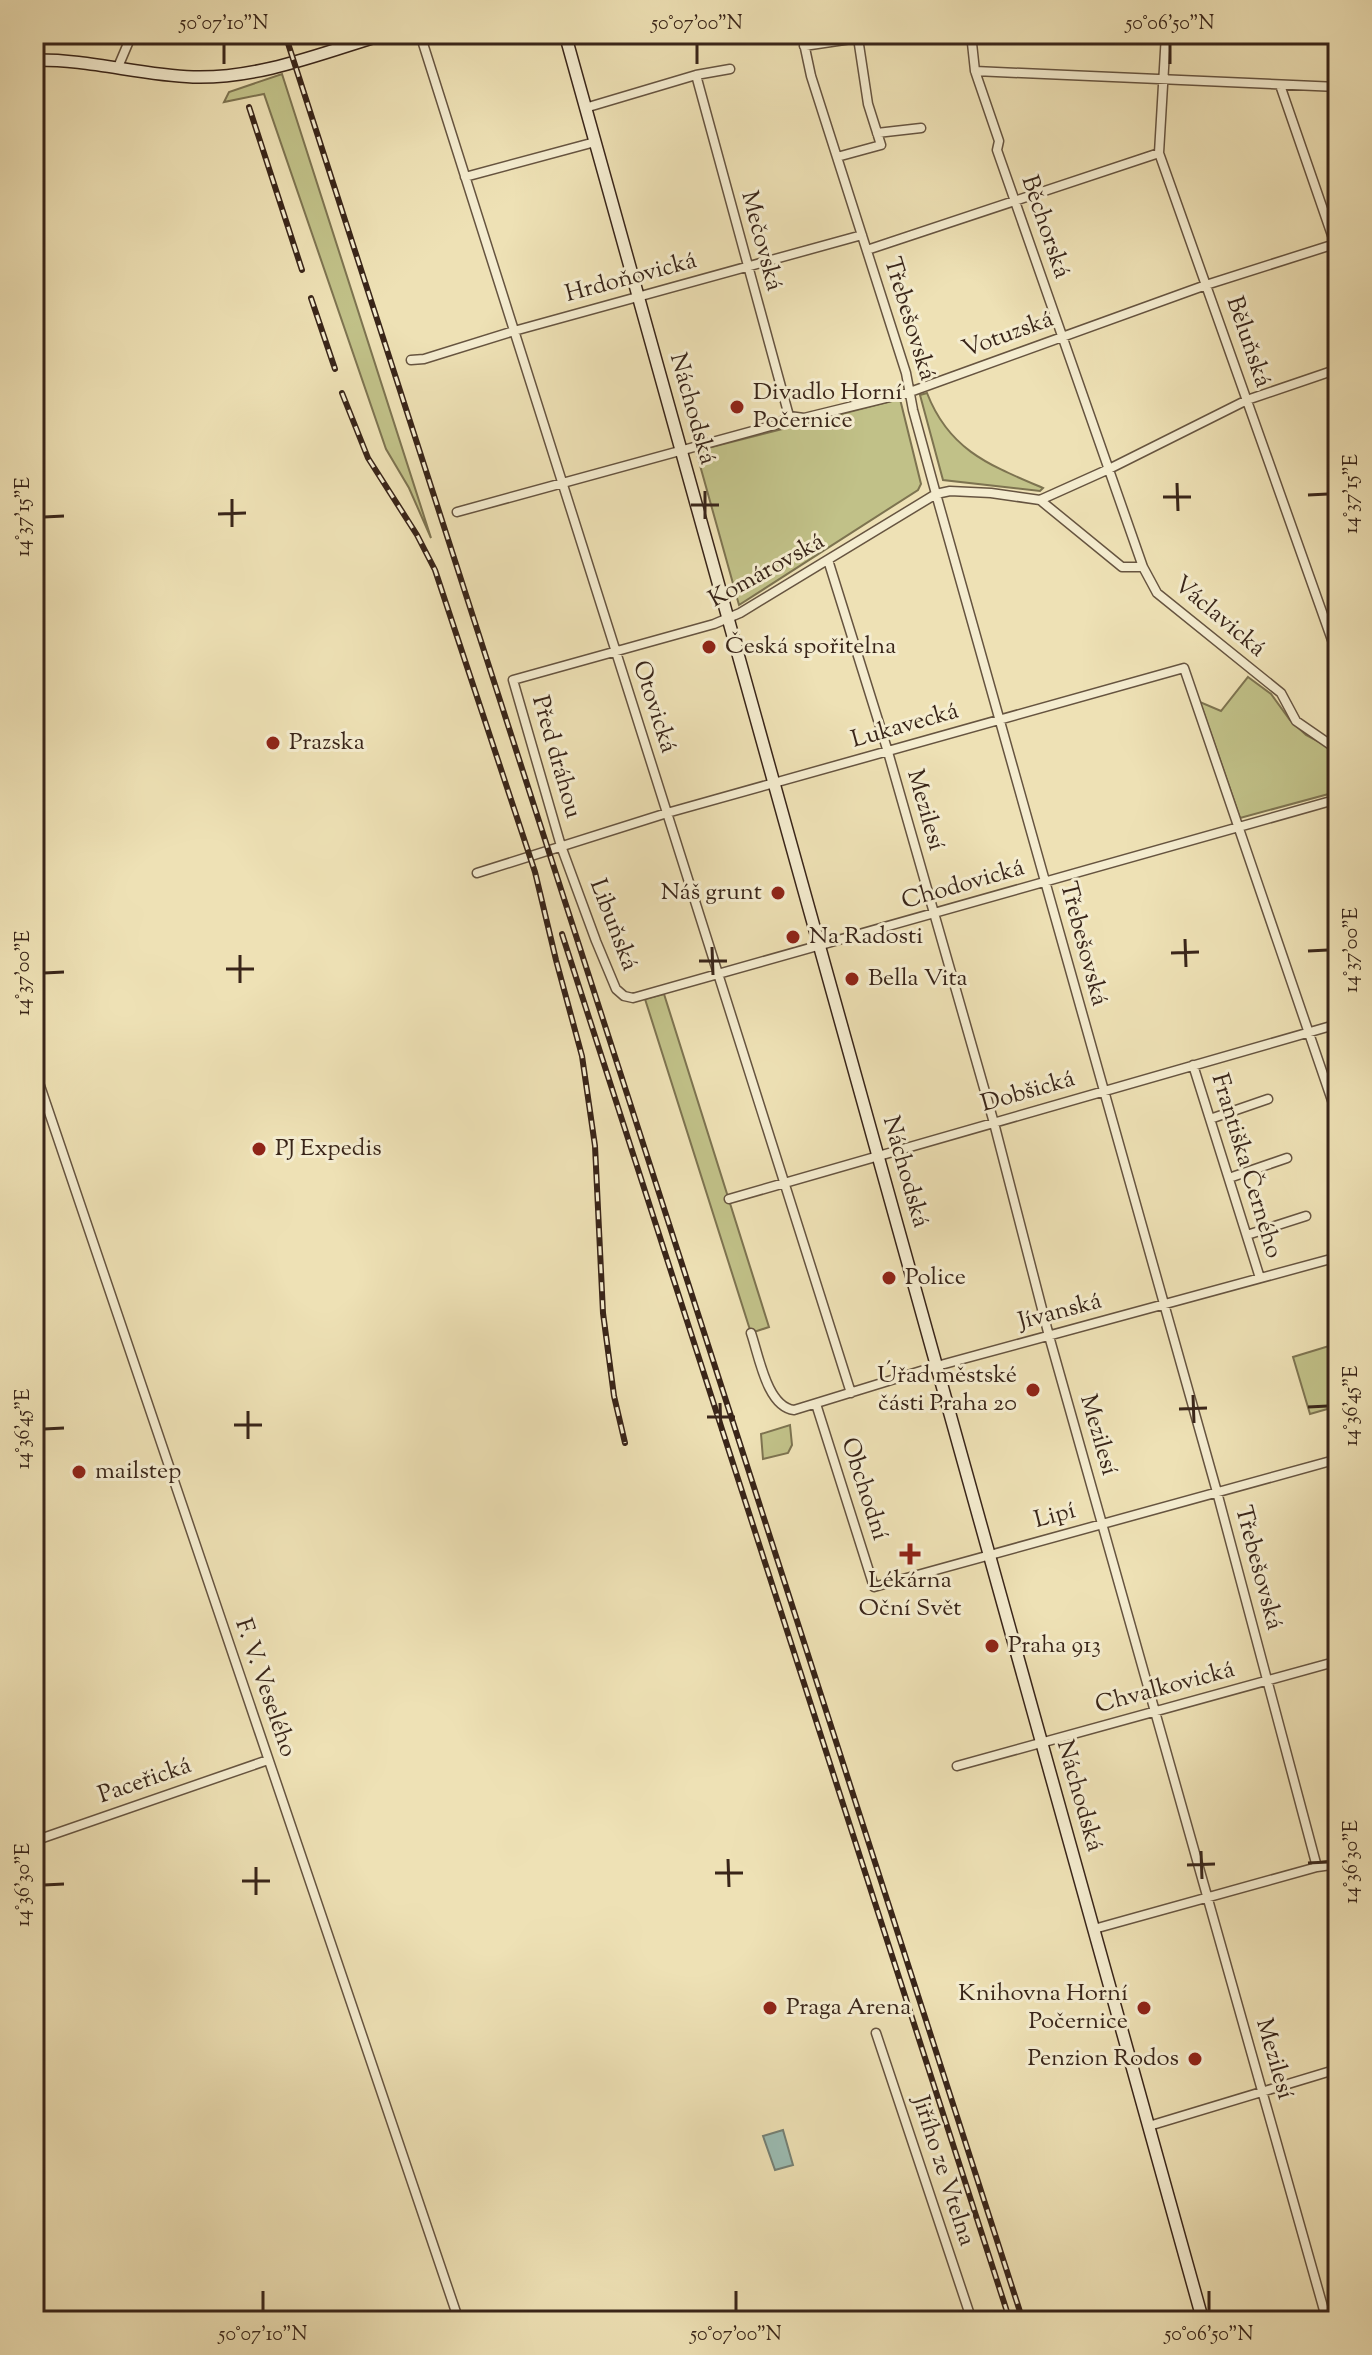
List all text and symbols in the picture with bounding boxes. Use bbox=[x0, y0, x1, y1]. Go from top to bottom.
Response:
text: 50°07'10"N bbox=[179, 10, 268, 39]
text: 50°07'00"N bbox=[650, 10, 743, 39]
text: 50°06'50"N bbox=[1125, 10, 1215, 39]
street label: Běchorská bbox=[1012, 171, 1078, 283]
street label: Mečovská bbox=[731, 187, 791, 295]
street label: Hrdoňovická bbox=[561, 244, 701, 312]
street label: Třebešovská bbox=[874, 253, 944, 385]
street label: Běluňská bbox=[1217, 292, 1279, 392]
street label: Votuzská bbox=[958, 303, 1058, 367]
street label: Náchodská bbox=[660, 349, 724, 469]
place label: Divadlo Horní Počernice bbox=[753, 376, 903, 438]
marker: Divadlo Horní Počernice bbox=[728, 398, 746, 416]
text: 14°37'15"E bbox=[1338, 454, 1367, 534]
text: 14°37'15"E bbox=[10, 477, 39, 557]
street label: Komárovská bbox=[703, 525, 831, 617]
street label: Václavická bbox=[1166, 568, 1272, 666]
place label: Česká spořitelna bbox=[725, 630, 896, 664]
marker: Česká spořitelna bbox=[700, 638, 718, 656]
street label: Otovická bbox=[623, 656, 685, 758]
street label: Před dráhou bbox=[522, 692, 590, 823]
street label: Lukavecká bbox=[847, 694, 963, 758]
place label: Prazska bbox=[289, 726, 365, 760]
marker: Prazska bbox=[264, 734, 282, 752]
street label: Mezilesí bbox=[897, 766, 953, 855]
street label: Chodovická bbox=[898, 851, 1028, 919]
street label: Libuňská bbox=[580, 874, 646, 976]
place label: Náš grunt bbox=[661, 876, 762, 910]
street label: Třebešovská bbox=[1050, 878, 1116, 1010]
marker: Náš grunt bbox=[769, 884, 787, 902]
text: 14°37'00"E bbox=[1338, 907, 1367, 993]
place label: Na Radosti bbox=[809, 920, 923, 954]
marker: Na Radosti bbox=[784, 928, 802, 946]
text: 14°37'00"E bbox=[10, 930, 39, 1016]
place label: Bella Vita bbox=[868, 962, 968, 996]
marker: Bella Vita bbox=[843, 970, 861, 988]
street label: Dobšická bbox=[977, 1062, 1079, 1122]
street label: Františka Černého bbox=[1202, 1069, 1290, 1263]
street label: Náchodská bbox=[873, 1112, 937, 1232]
place label: PJ Expedis bbox=[275, 1132, 382, 1166]
marker: PJ Expedis bbox=[250, 1140, 268, 1158]
place label: Police bbox=[905, 1261, 966, 1295]
marker: Police bbox=[880, 1269, 898, 1287]
street label: Jívanská bbox=[1013, 1285, 1105, 1340]
place label: Úřad městské části Praha 20 bbox=[877, 1359, 1017, 1421]
text: 14°36'45"E bbox=[1338, 1366, 1367, 1446]
marker: Úřad městské části Praha 20 bbox=[1024, 1381, 1042, 1399]
text: 14°36'45"E bbox=[10, 1389, 39, 1469]
street label: Mezilesí bbox=[1070, 1391, 1126, 1480]
street label: Obchodní bbox=[831, 1433, 897, 1545]
place label: mailstep bbox=[95, 1455, 181, 1489]
marker: mailstep bbox=[70, 1463, 88, 1481]
street label: Lipí bbox=[1031, 1494, 1080, 1538]
street label: Třebešovská bbox=[1225, 1502, 1291, 1634]
marker: Lékárna Oční Svět bbox=[901, 1545, 919, 1563]
place label: Lékárna Oční Svět bbox=[859, 1564, 961, 1626]
street label: F. V. Veselého bbox=[225, 1614, 305, 1762]
place label: Praha 913 bbox=[1008, 1629, 1101, 1663]
marker: Praha 913 bbox=[983, 1637, 1001, 1655]
street label: Chvalkovická bbox=[1092, 1653, 1238, 1723]
street label: Náchodská bbox=[1047, 1736, 1111, 1856]
street label: Paceřická bbox=[94, 1749, 196, 1813]
text: 14°36'30"E bbox=[1338, 1820, 1367, 1904]
text: 14°36'30"E bbox=[10, 1843, 39, 1927]
place label: Knihovna Horní Počernice bbox=[958, 1977, 1128, 2039]
place label: Praga Arena bbox=[786, 1991, 911, 2025]
marker: Praga Arena bbox=[761, 1999, 779, 2017]
marker: Knihovna Horní Počernice bbox=[1135, 1999, 1153, 2017]
street label: Mezilesí bbox=[1246, 2015, 1302, 2104]
place label: Penzion Rodos bbox=[1027, 2042, 1179, 2076]
marker: Penzion Rodos bbox=[1186, 2050, 1204, 2068]
street label: Jiřího ze Vtelna bbox=[902, 2090, 983, 2250]
text: 50°07'10"N bbox=[218, 2321, 307, 2350]
text: 50°07'00"N bbox=[689, 2321, 782, 2350]
text: 50°06'50"N bbox=[1164, 2321, 1254, 2350]

